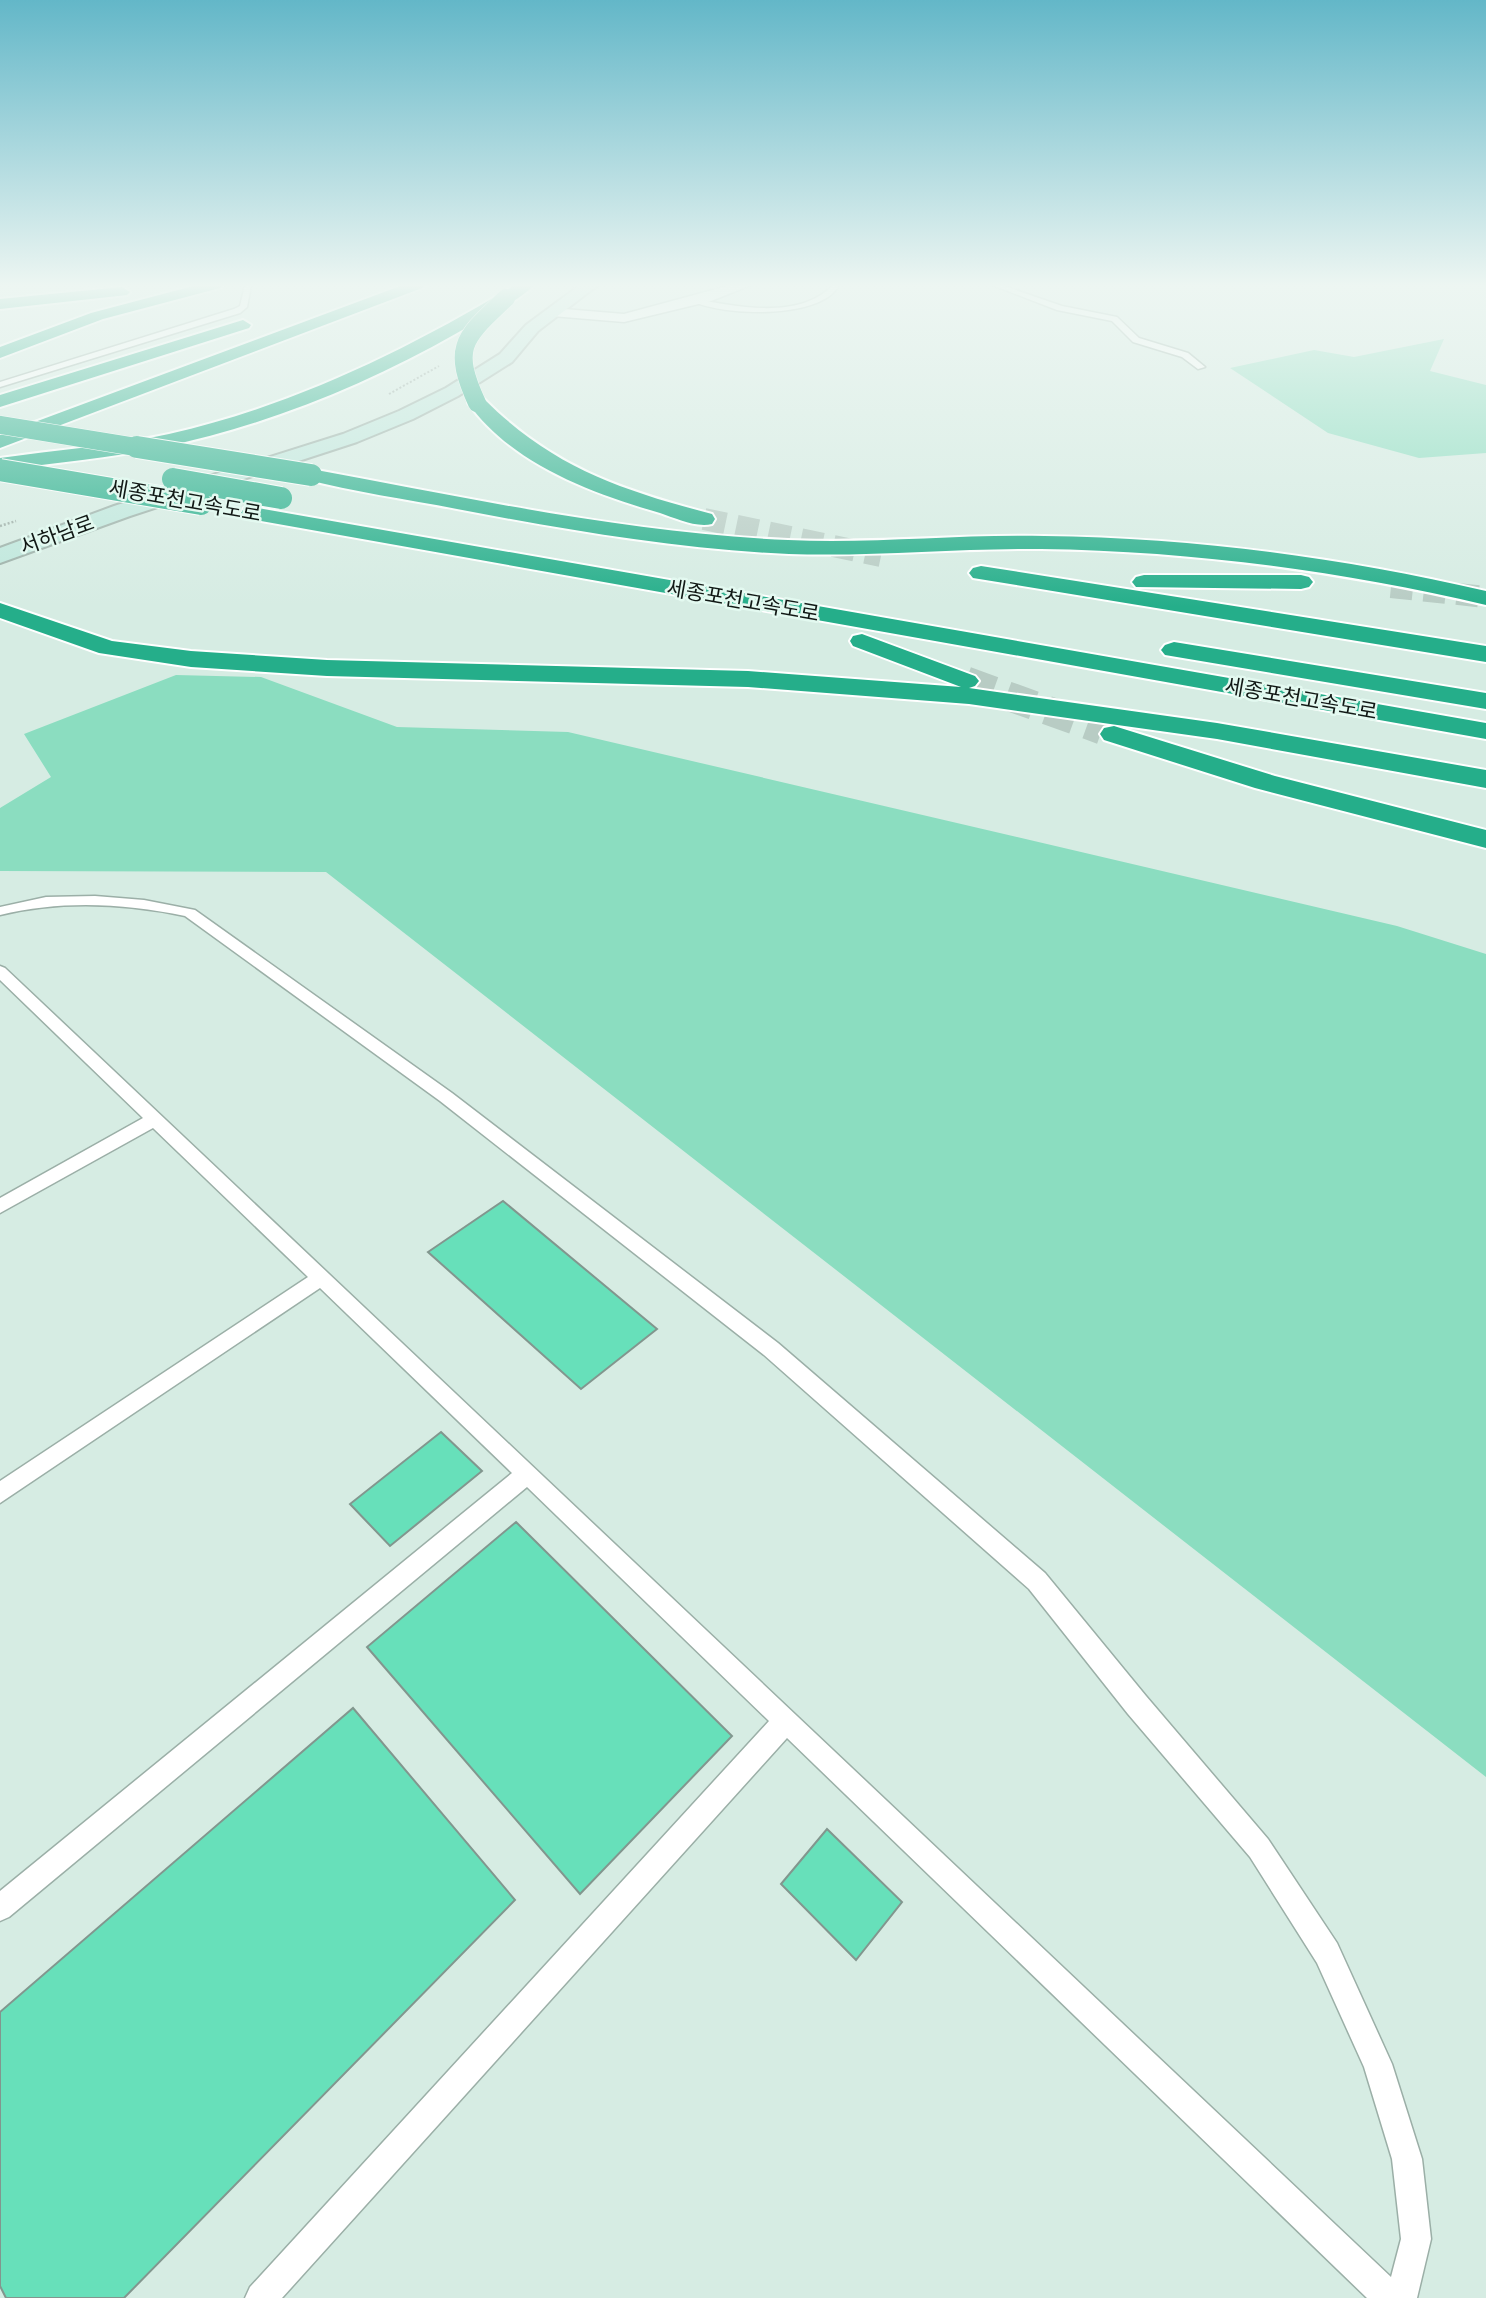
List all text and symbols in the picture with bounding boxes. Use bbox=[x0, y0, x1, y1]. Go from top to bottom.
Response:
street label: 세종포천고속도로 bbox=[107, 476, 263, 527]
street label: 서하남로 bbox=[17, 511, 98, 560]
street label: 세종포천고속도로 bbox=[665, 576, 821, 627]
street label: 세종포천고속도로 bbox=[1223, 674, 1379, 725]

